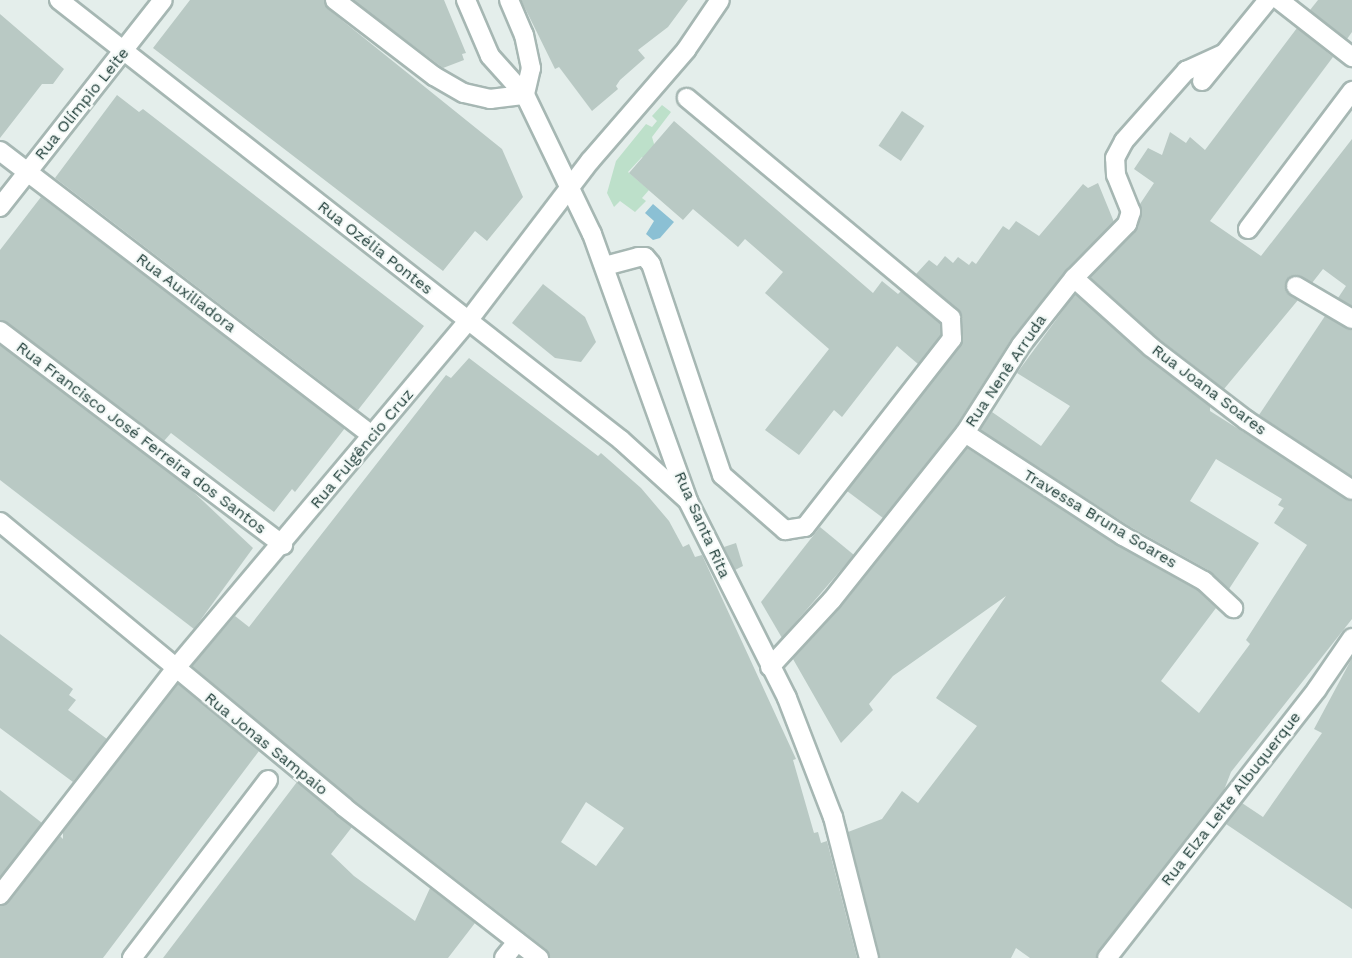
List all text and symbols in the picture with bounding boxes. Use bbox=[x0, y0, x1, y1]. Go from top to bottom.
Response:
street label: Rua Olímpio Leite bbox=[31, 44, 133, 164]
street label: Rua Ozélia Pontes bbox=[313, 197, 437, 299]
street label: Rua Auxiliadora bbox=[132, 249, 240, 337]
street label: Rua Nenê Arruda bbox=[961, 311, 1051, 431]
street label: Rua Francisco José Ferreira dos Santos bbox=[12, 337, 270, 539]
street label: Rua Joana Soares bbox=[1147, 340, 1271, 440]
street label: Rua Fulgêncio Cruz bbox=[306, 385, 418, 513]
street label: Travessa Bruna Soares bbox=[1019, 465, 1181, 573]
street label: Rua Santa Rita bbox=[670, 468, 734, 582]
street label: Rua Jonas Sampaio bbox=[200, 688, 332, 800]
street label: Rua Elza Leite Albuquerque bbox=[1157, 708, 1305, 890]

